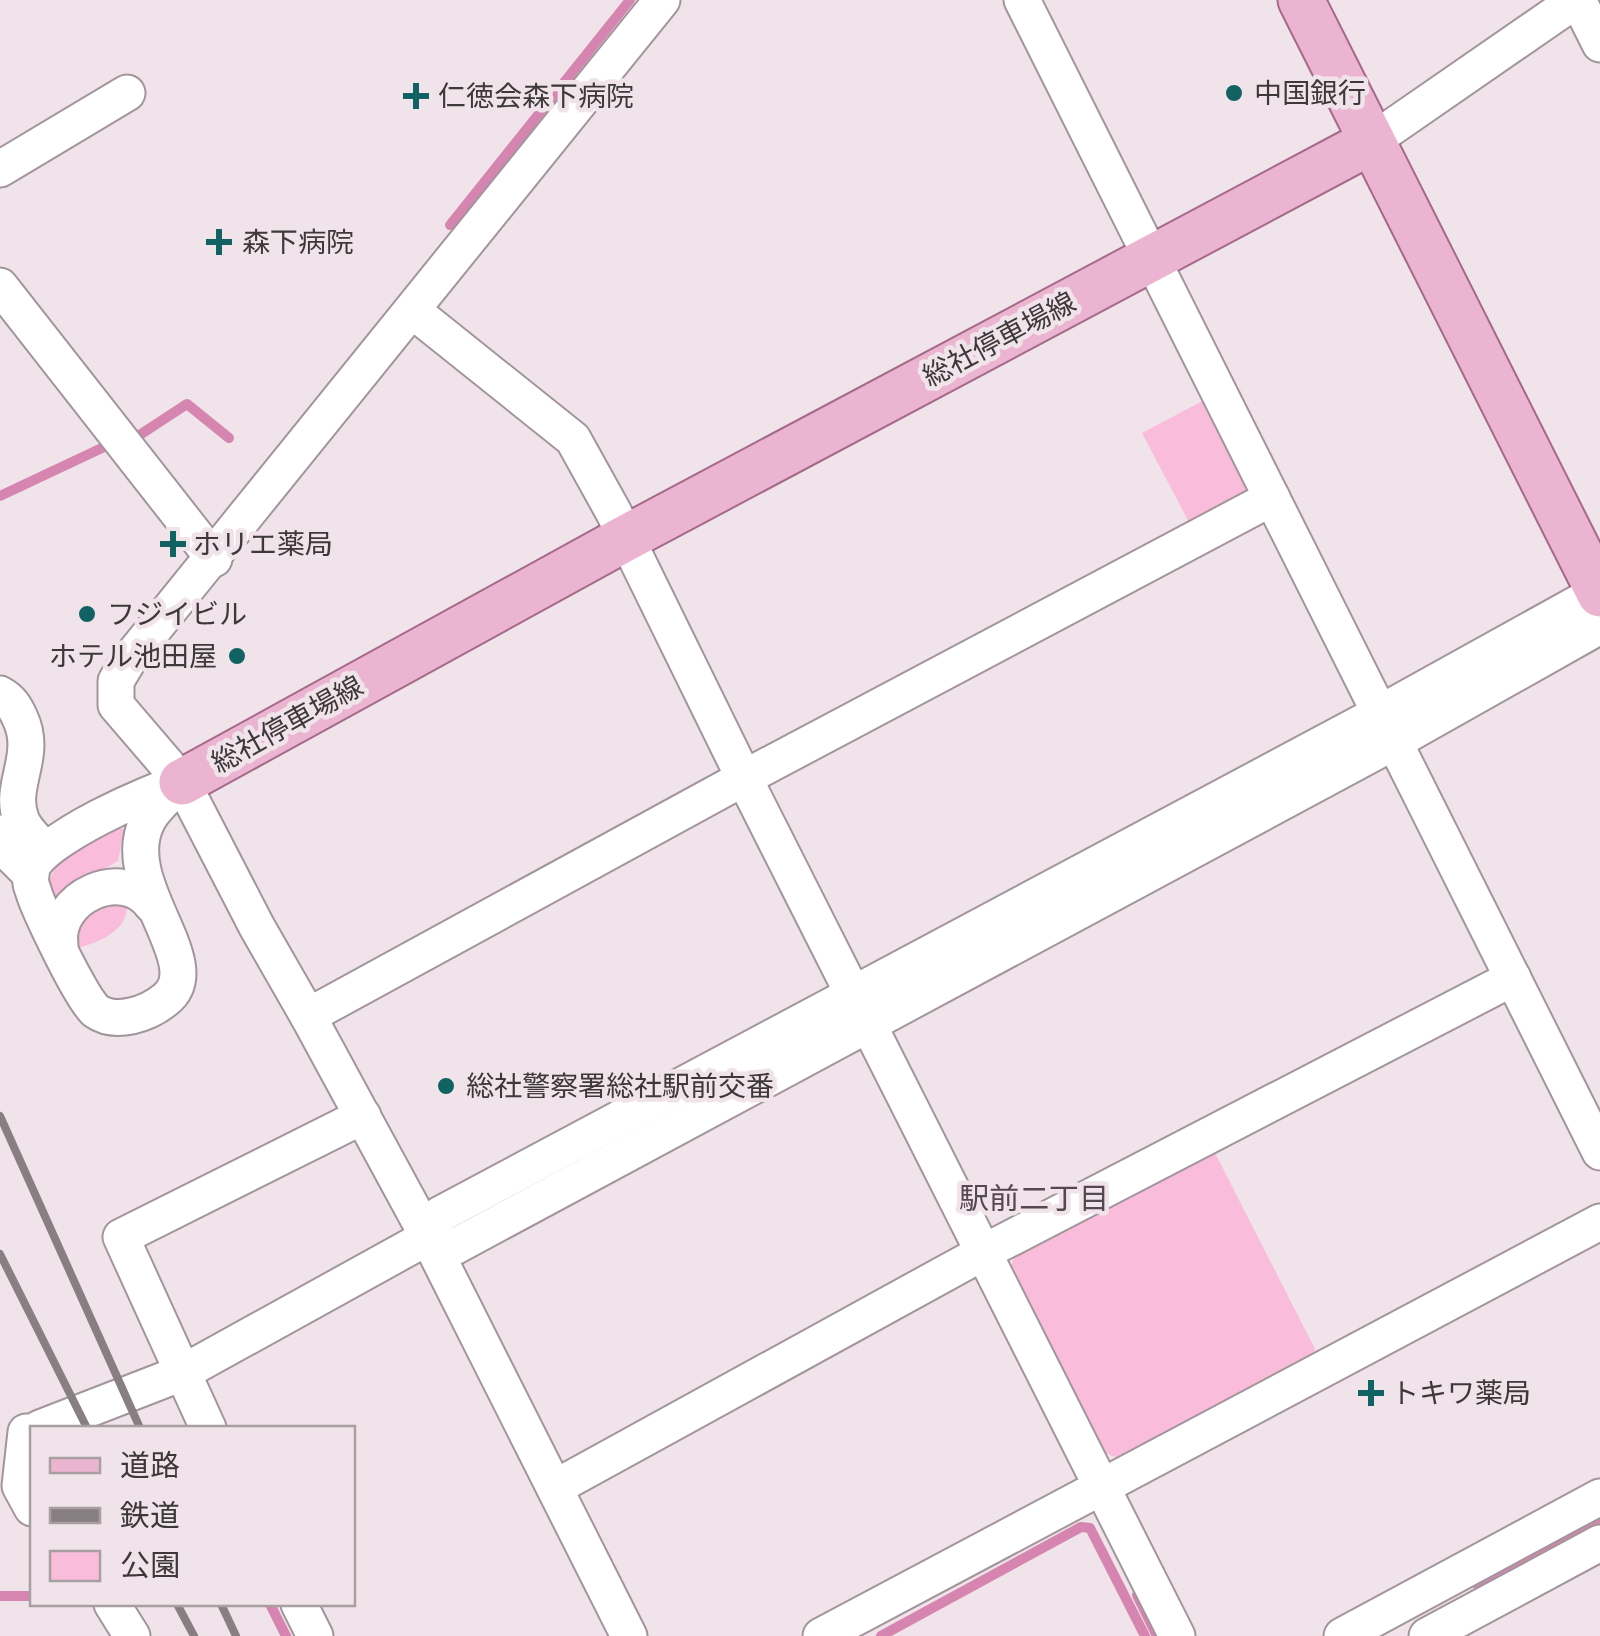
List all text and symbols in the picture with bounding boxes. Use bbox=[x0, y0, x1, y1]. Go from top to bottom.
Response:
place label: 中国銀行 bbox=[1254, 74, 1366, 111]
place label: 仁徳会森下病院 bbox=[438, 77, 634, 114]
marker: 中国銀行 bbox=[1223, 82, 1245, 104]
marker: 仁徳会森下病院 bbox=[403, 83, 429, 109]
place label: 森下病院 bbox=[242, 223, 354, 260]
marker: 森下病院 bbox=[206, 229, 232, 255]
street label: 総社停車場線 bbox=[916, 283, 1082, 394]
place label: ホリエ薬局 bbox=[193, 525, 333, 562]
marker: ホリエ薬局 bbox=[162, 533, 184, 555]
place label: フジイビル bbox=[107, 595, 247, 632]
marker: フジイビル bbox=[76, 603, 98, 625]
place label: ホテル池田屋 bbox=[49, 637, 217, 674]
marker: ホテル池田屋 bbox=[226, 645, 248, 667]
street label: 総社停車場線 bbox=[204, 667, 369, 780]
place label: 総社警察署総社駅前交番 bbox=[466, 1067, 774, 1104]
marker: 総社警察署総社駅前交番 bbox=[435, 1075, 457, 1097]
district label: 駅前二丁目 bbox=[959, 1178, 1109, 1217]
place label: トキワ薬局 bbox=[1391, 1374, 1531, 1411]
marker: トキワ薬局 bbox=[1360, 1382, 1382, 1404]
legend bbox=[30, 1426, 355, 1606]
text: 道路 bbox=[120, 1445, 180, 1484]
text: 鉄道 bbox=[120, 1495, 180, 1534]
text: 公園 bbox=[120, 1545, 180, 1584]

